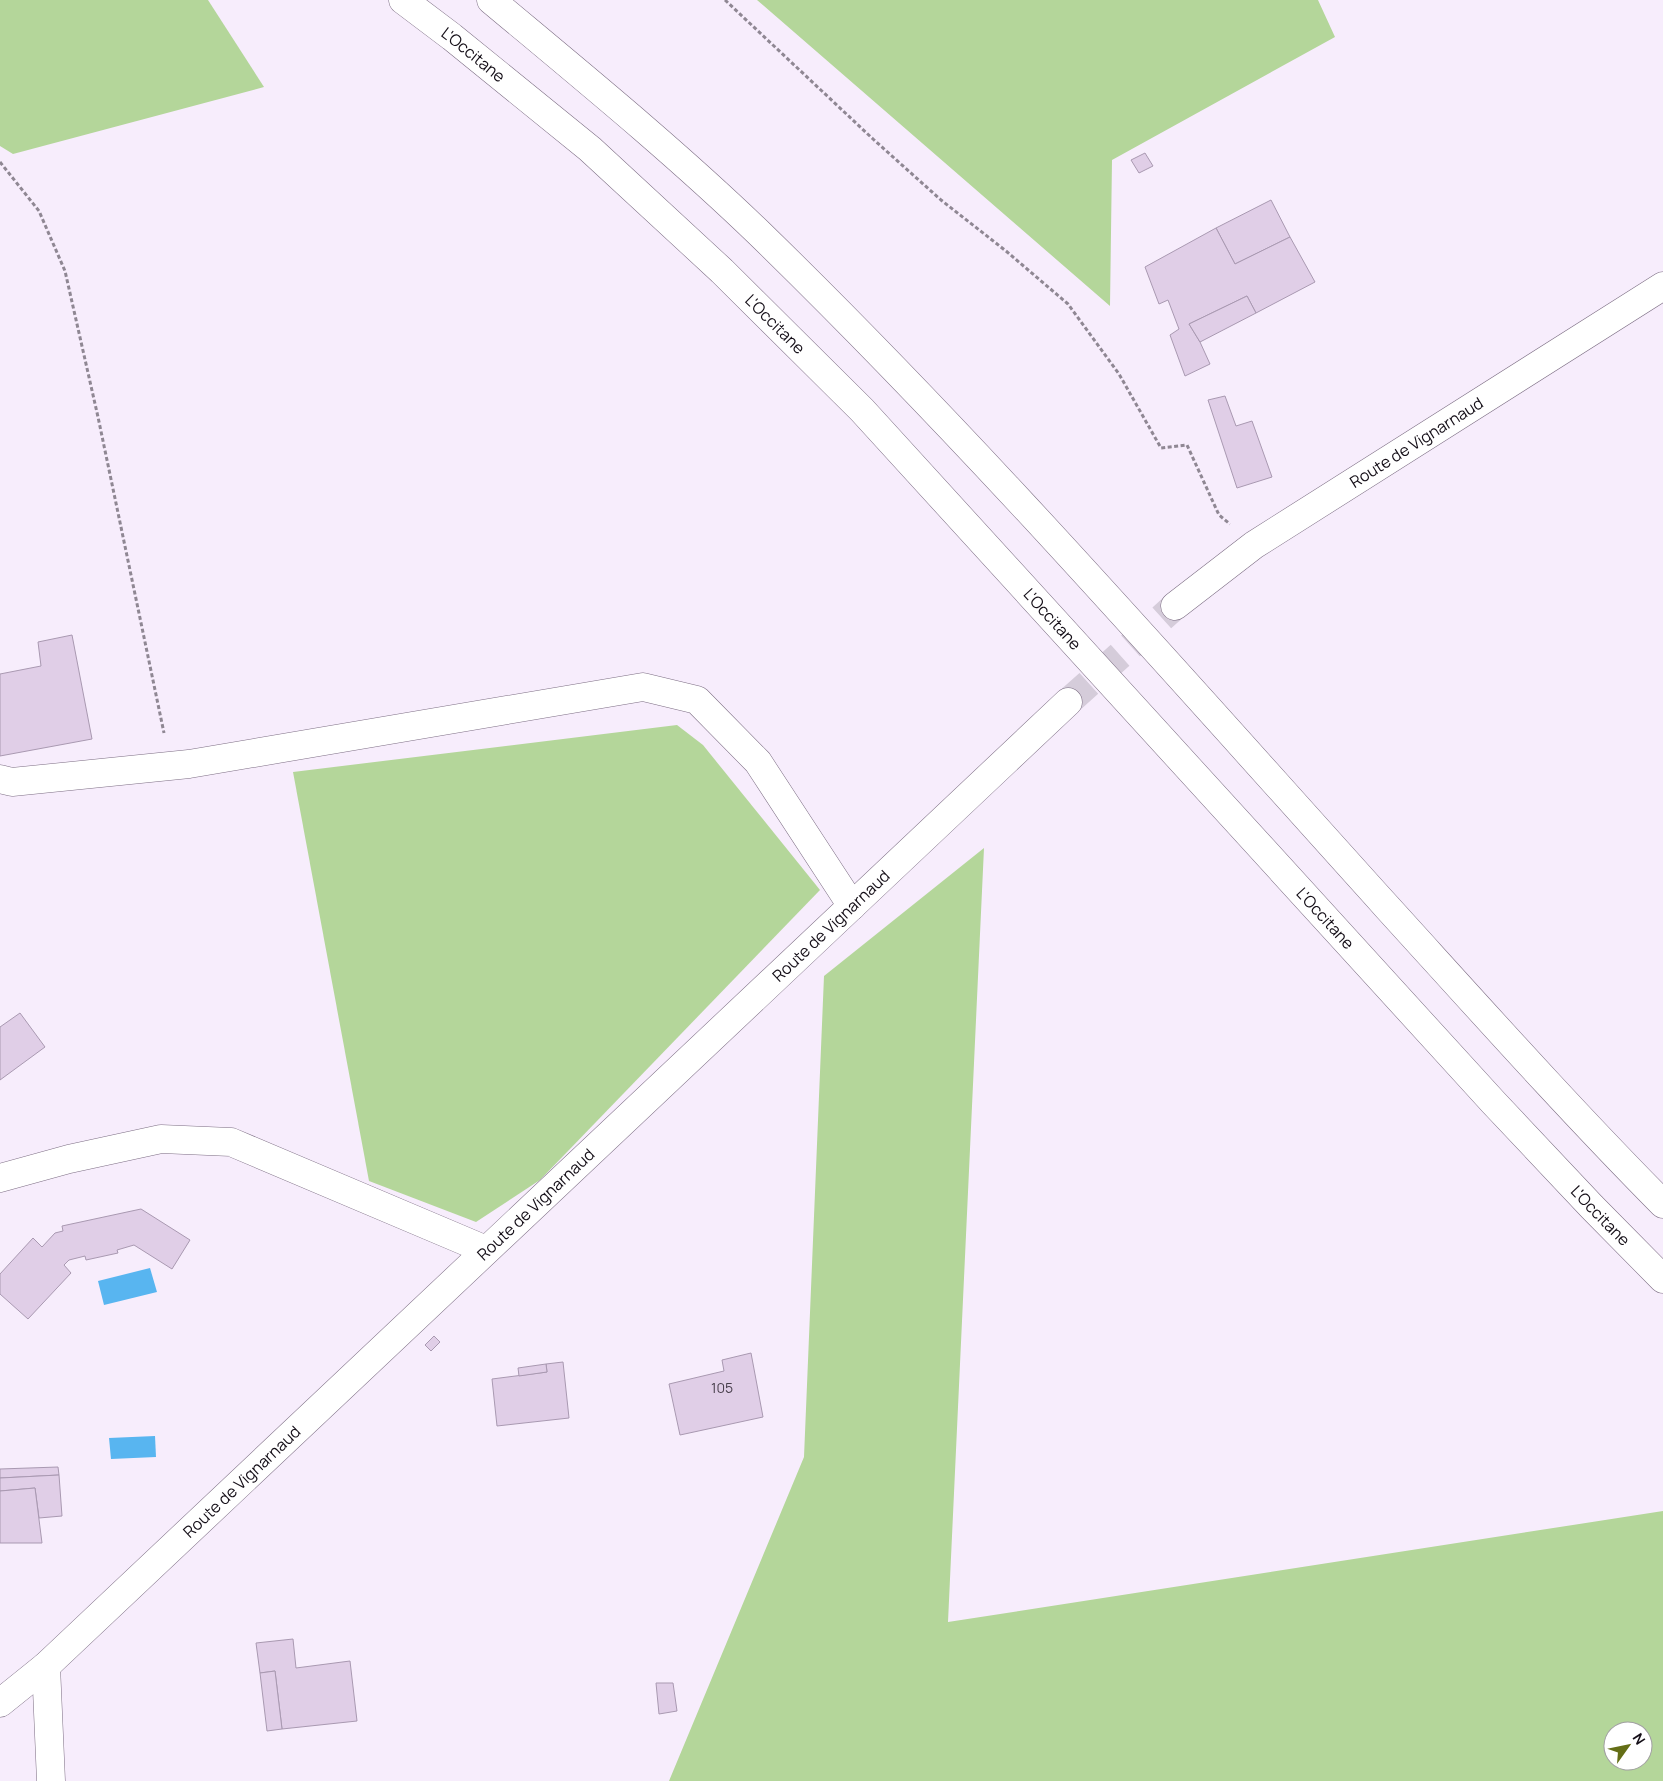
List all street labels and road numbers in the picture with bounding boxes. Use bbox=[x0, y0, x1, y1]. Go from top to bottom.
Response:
street label: L'Occitane bbox=[437, 22, 510, 87]
street label: L'Occitane bbox=[740, 289, 810, 359]
street label: Route de Vignarnaud bbox=[1345, 392, 1487, 493]
street label: L'Occitane bbox=[1019, 583, 1086, 655]
street label: Route de Vignarnaud bbox=[767, 865, 894, 986]
street label: L'Occitane bbox=[1292, 883, 1359, 954]
street label: Route de Vignarnaud bbox=[472, 1143, 599, 1265]
street label: L'Occitane bbox=[1566, 1180, 1635, 1250]
street label: Route de Vignarnaud bbox=[178, 1421, 305, 1542]

